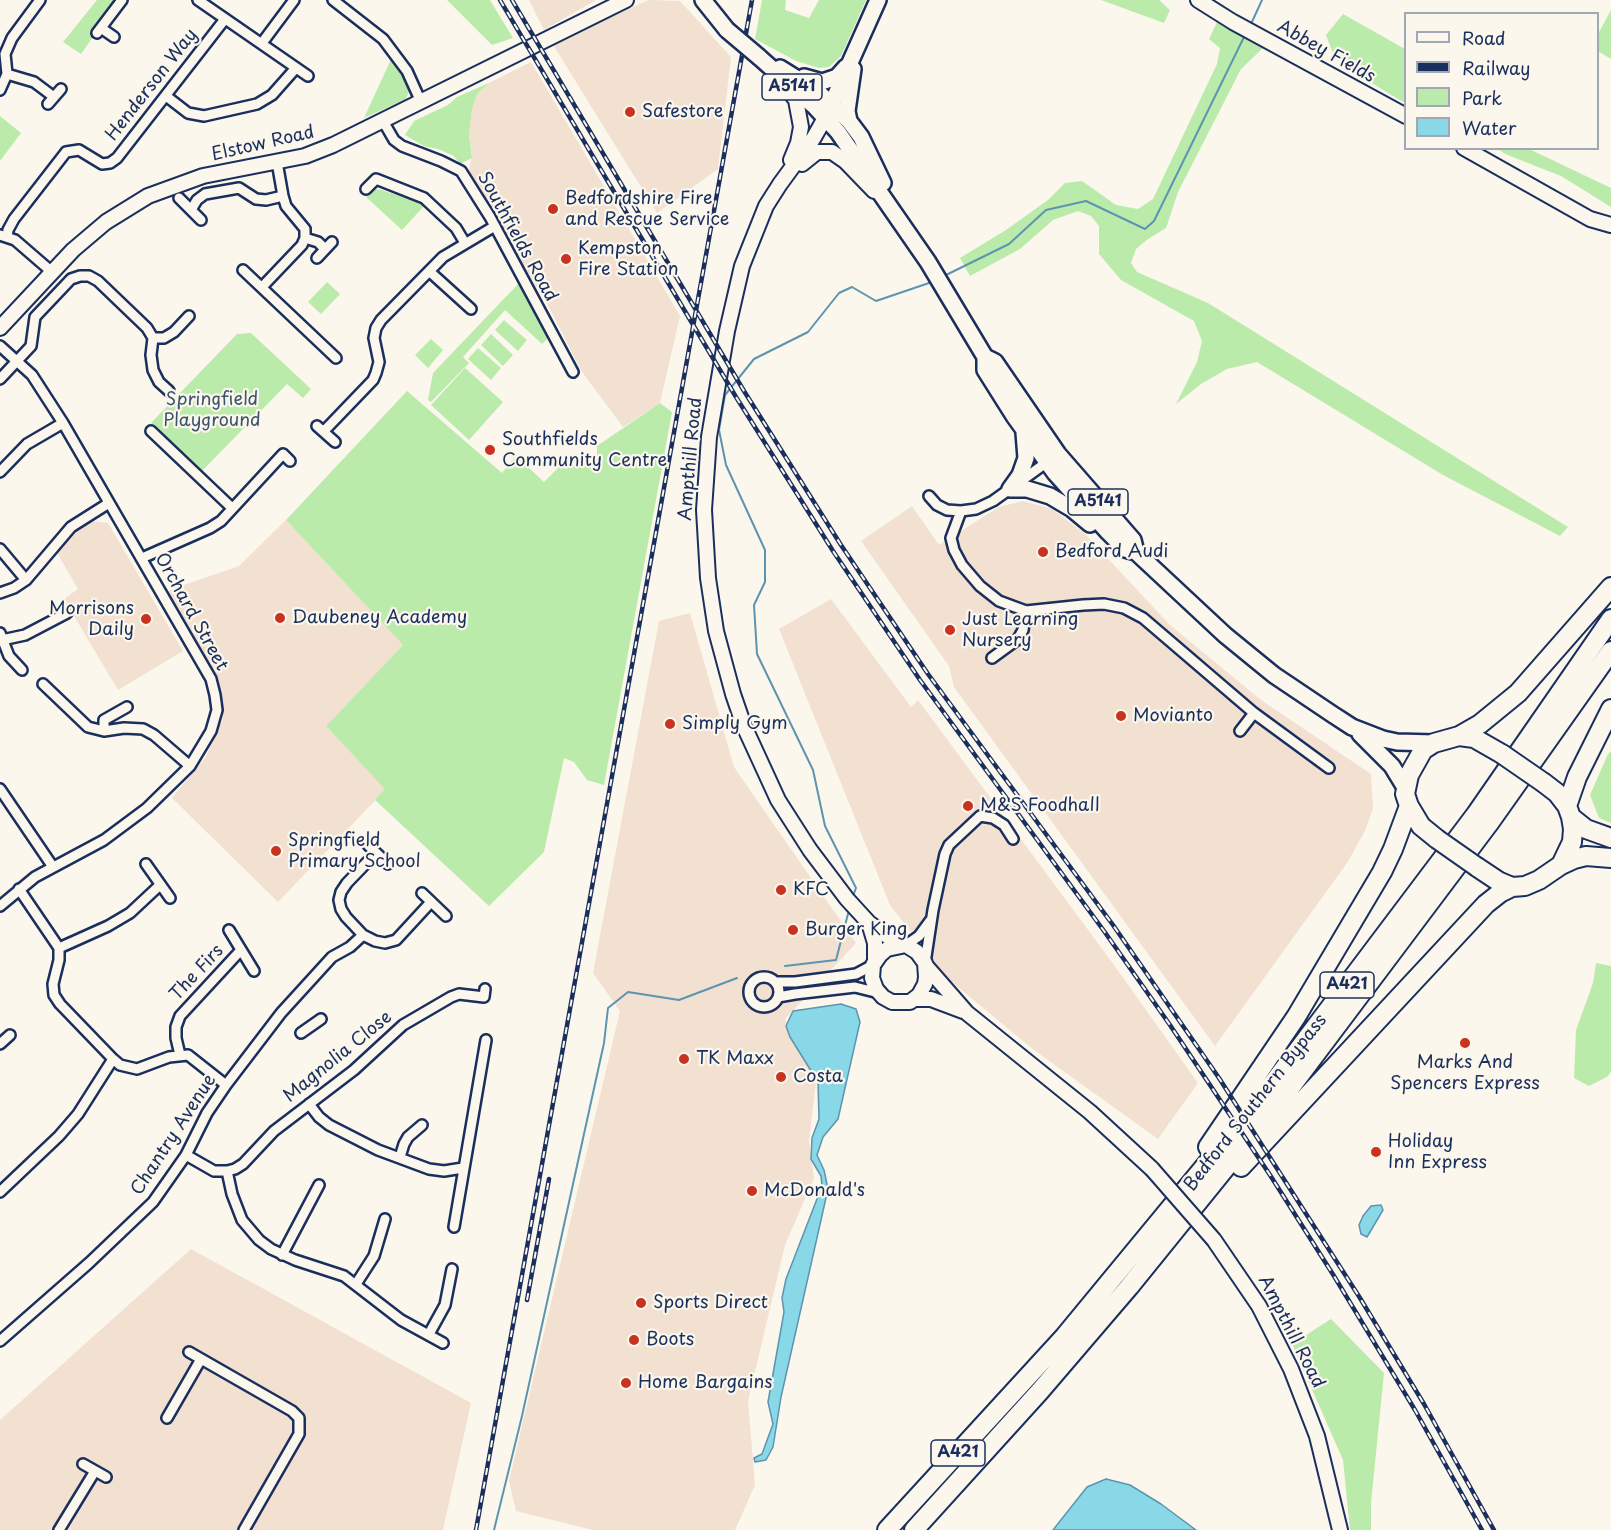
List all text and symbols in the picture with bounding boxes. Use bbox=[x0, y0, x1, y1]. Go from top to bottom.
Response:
legend bbox=[1404, 12, 1599, 150]
street label: Abbey Fields bbox=[1273, 16, 1379, 88]
text: Road bbox=[1462, 24, 1506, 51]
street label: Henderson Way bbox=[102, 25, 202, 145]
text: Railway bbox=[1462, 54, 1530, 81]
road number: A5141 bbox=[762, 74, 822, 100]
text: Park bbox=[1462, 84, 1502, 111]
place label: Safestore bbox=[642, 101, 723, 123]
marker: Safestore bbox=[623, 105, 637, 119]
text: Water bbox=[1462, 114, 1516, 141]
street label: Elstow Road bbox=[209, 122, 317, 166]
street label: Southfields Road bbox=[472, 168, 562, 306]
place label: Bedfordshire Fire and Rescue Service bbox=[565, 188, 729, 230]
marker: Bedfordshire Fire and Rescue Service bbox=[546, 202, 560, 216]
place label: Kempston Fire Station bbox=[578, 238, 679, 280]
marker: Kempston Fire Station bbox=[559, 252, 573, 266]
park label: Springfield Playground bbox=[163, 389, 261, 432]
street label: Ampthill Road bbox=[675, 396, 707, 522]
place label: Southfields Community Centre bbox=[502, 429, 667, 472]
marker: Southfields Community Centre bbox=[483, 443, 497, 457]
road number: A5141 bbox=[1068, 489, 1128, 515]
place label: Bedford Audi bbox=[1055, 541, 1168, 563]
marker: Bedford Audi bbox=[1036, 545, 1050, 559]
street label: Orchard Street bbox=[150, 549, 232, 675]
place label: Morrisons Daily bbox=[49, 598, 134, 640]
place label: Daubeney Academy bbox=[292, 607, 467, 629]
place label: Just Learning Nursery bbox=[962, 609, 1078, 652]
marker: Daubeney Academy bbox=[273, 611, 287, 625]
marker: Morrisons Daily bbox=[139, 612, 153, 626]
marker: Just Learning Nursery bbox=[943, 623, 957, 637]
place label: Movianto bbox=[1133, 705, 1213, 727]
marker: Movianto bbox=[1114, 709, 1128, 723]
place label: Simply Gym bbox=[682, 713, 788, 735]
marker: Simply Gym bbox=[663, 717, 677, 731]
place label: M&S Foodhall bbox=[980, 795, 1100, 817]
marker: M&S Foodhall bbox=[961, 799, 975, 813]
place label: Springfield Primary School bbox=[288, 830, 421, 872]
marker: Springfield Primary School bbox=[269, 844, 283, 858]
place label: KFC bbox=[793, 879, 829, 901]
marker: KFC bbox=[774, 883, 788, 897]
place label: Burger King bbox=[805, 919, 907, 941]
marker: Burger King bbox=[786, 923, 800, 937]
street label: The Firs bbox=[166, 941, 228, 1005]
road number: A421 bbox=[1320, 972, 1374, 998]
street label: Magnolia Close bbox=[279, 1007, 397, 1107]
street label: Bedford Southern Bypass bbox=[1180, 1010, 1332, 1196]
marker: Marks And Spencers Express bbox=[1458, 1036, 1472, 1050]
place label: TK Maxx bbox=[696, 1048, 774, 1070]
marker: TK Maxx bbox=[677, 1052, 691, 1066]
place label: Marks And Spencers Express bbox=[1390, 1052, 1540, 1094]
place label: Costa bbox=[793, 1066, 843, 1088]
marker: Costa bbox=[774, 1070, 788, 1084]
street label: Chantry Avenue bbox=[127, 1071, 221, 1199]
place label: Holiday Inn Express bbox=[1388, 1131, 1487, 1174]
marker: Holiday Inn Express bbox=[1369, 1145, 1383, 1159]
place label: McDonald's bbox=[764, 1180, 865, 1202]
marker: McDonald's bbox=[745, 1184, 759, 1198]
street label: Ampthill Road bbox=[1253, 1272, 1329, 1392]
place label: Sports Direct bbox=[653, 1292, 768, 1314]
marker: Sports Direct bbox=[634, 1296, 648, 1310]
place label: Boots bbox=[646, 1329, 694, 1351]
marker: Boots bbox=[627, 1333, 641, 1347]
place label: Home Bargains bbox=[638, 1372, 772, 1394]
marker: Home Bargains bbox=[619, 1376, 633, 1390]
road number: A421 bbox=[931, 1440, 985, 1466]

